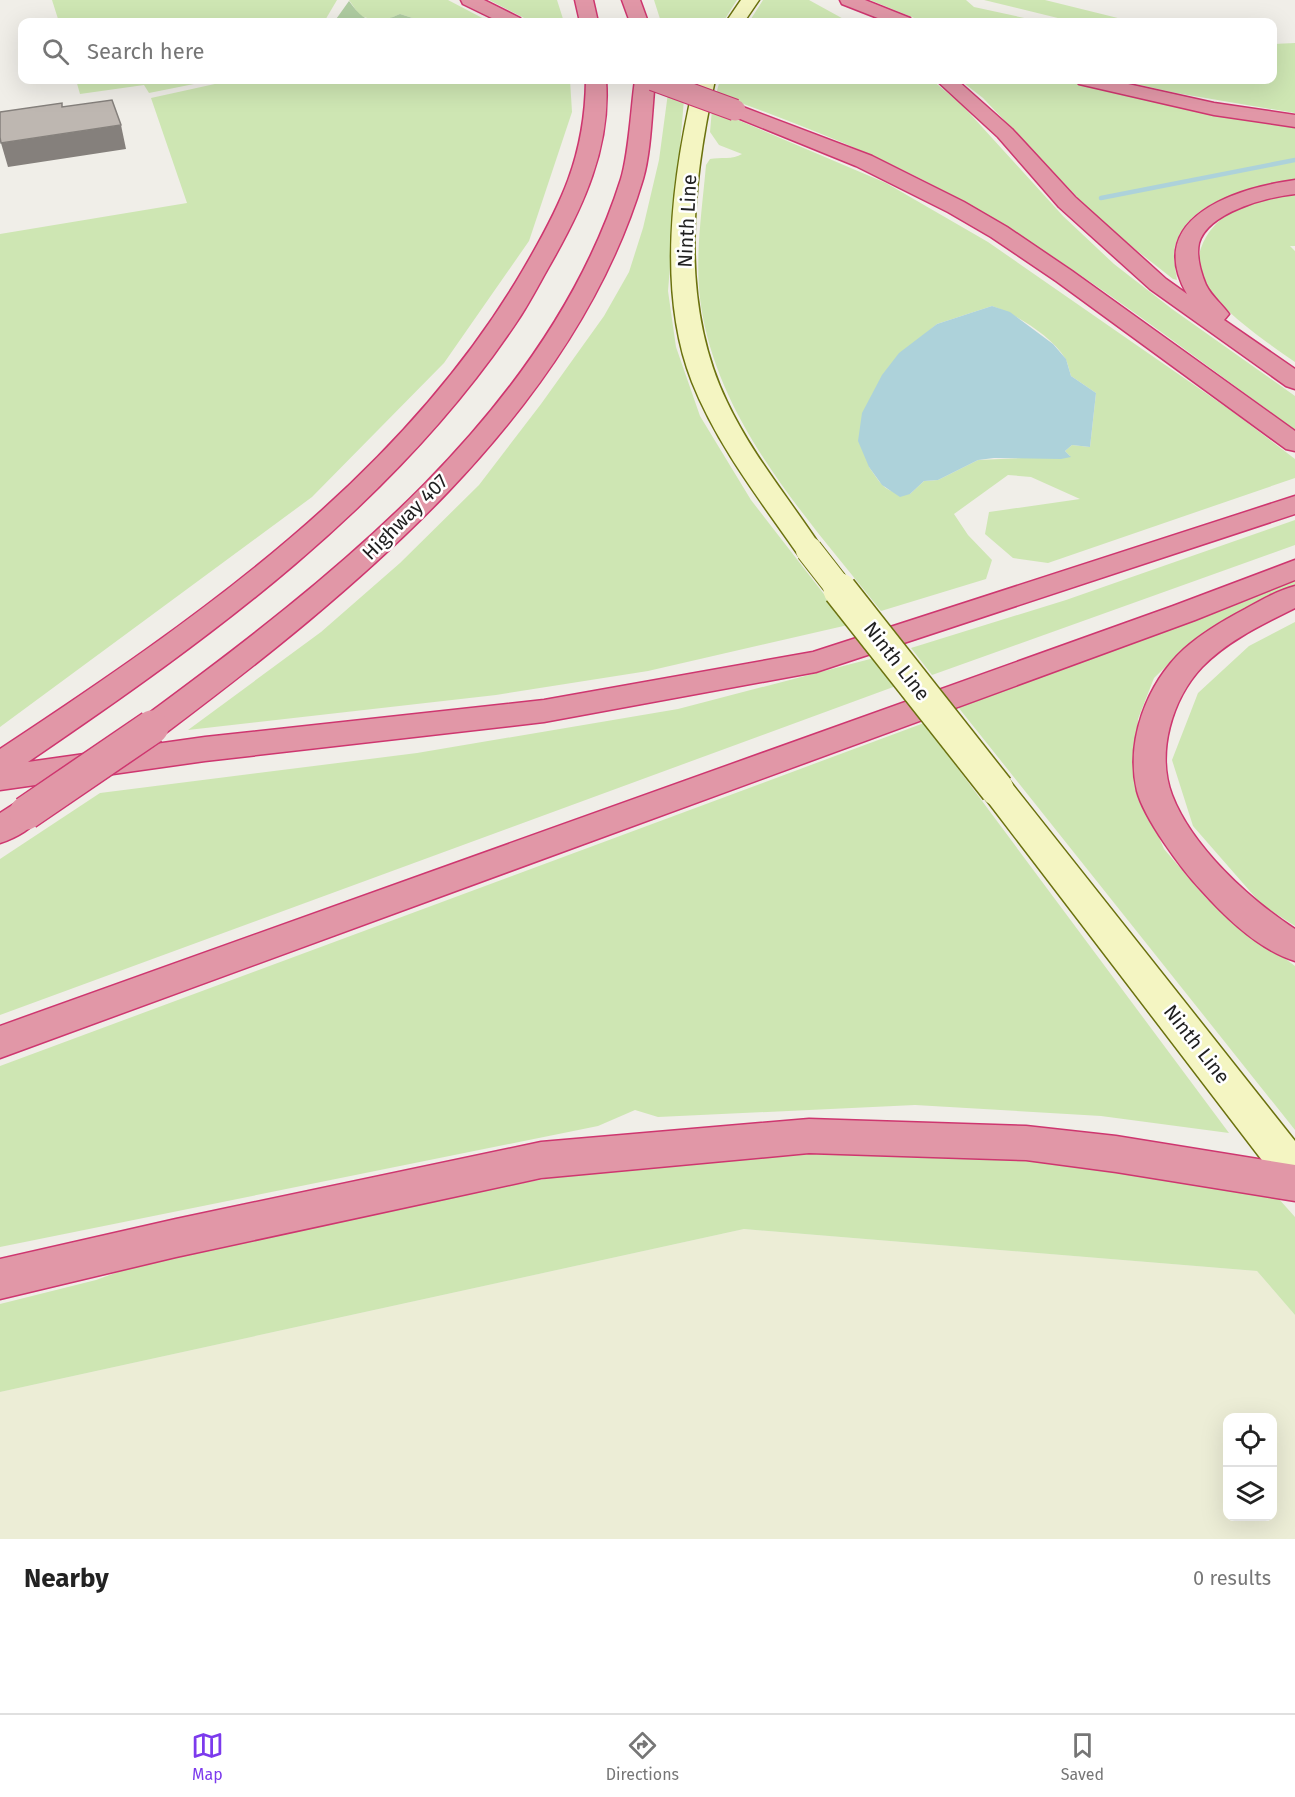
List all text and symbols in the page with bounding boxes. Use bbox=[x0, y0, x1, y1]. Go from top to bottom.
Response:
search box bbox=[18, 18, 1277, 84]
icon: search bbox=[39, 35, 72, 68]
text: Search here bbox=[87, 38, 205, 65]
street label: Ninth Line bbox=[673, 174, 701, 268]
street label: Highway 407 bbox=[357, 469, 453, 565]
street label: Ninth Line bbox=[859, 617, 935, 705]
street label: Ninth Line bbox=[1159, 1000, 1235, 1088]
map controls bbox=[1223, 1413, 1277, 1521]
button: locate bbox=[1223, 1413, 1277, 1467]
button: layers bbox=[1223, 1467, 1277, 1521]
text: Nearby bbox=[24, 1563, 109, 1594]
text: 0 results bbox=[1193, 1566, 1271, 1590]
tab: Map bbox=[191, 1729, 224, 1784]
tab: Directions bbox=[606, 1729, 679, 1784]
tab: Saved bbox=[1061, 1729, 1104, 1784]

